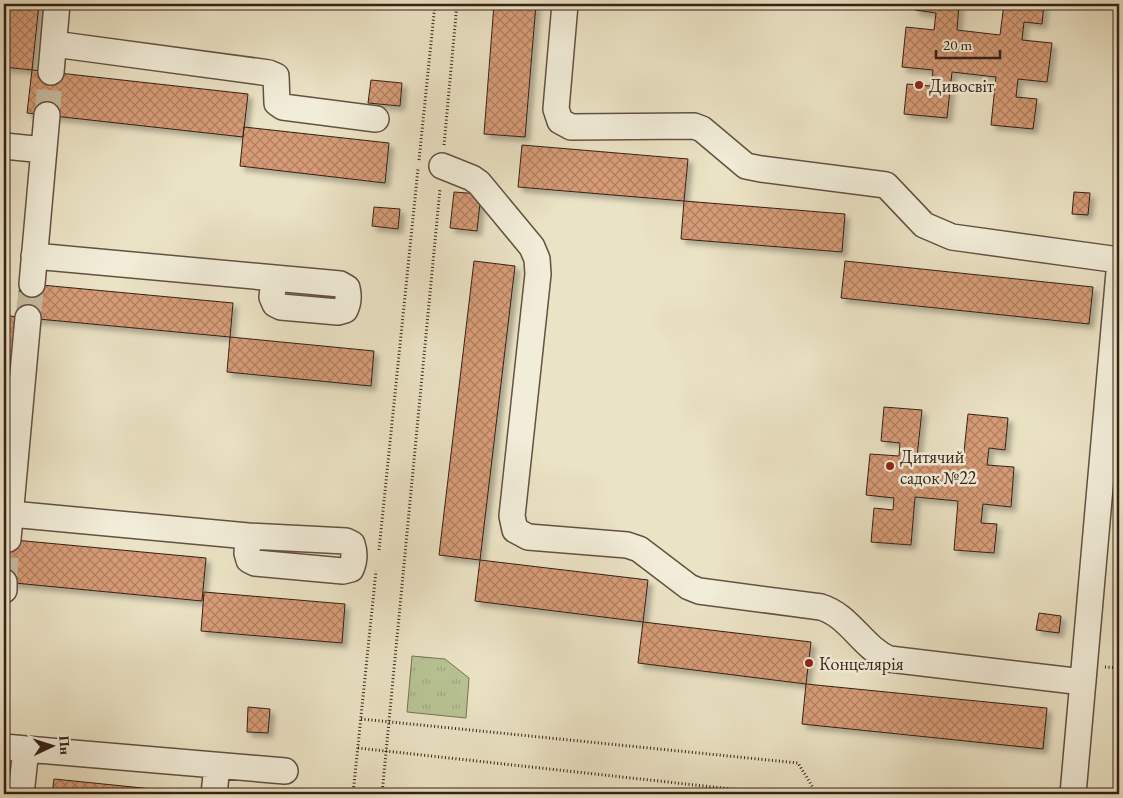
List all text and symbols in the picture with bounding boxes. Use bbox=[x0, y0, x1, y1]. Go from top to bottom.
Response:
scale bar bbox=[936, 28, 999, 60]
text: 20 m bbox=[943, 35, 972, 54]
place label: Дивосвіт bbox=[929, 74, 995, 97]
marker: Дивосвіт bbox=[913, 79, 925, 91]
place label: Дитячий садок №22 bbox=[900, 445, 977, 489]
marker: Дитячий садок №22 bbox=[884, 460, 896, 472]
place label: Концелярія bbox=[819, 652, 904, 675]
marker: Концелярія bbox=[803, 657, 815, 669]
north arrow bbox=[28, 720, 78, 770]
text: Пн bbox=[55, 735, 75, 755]

